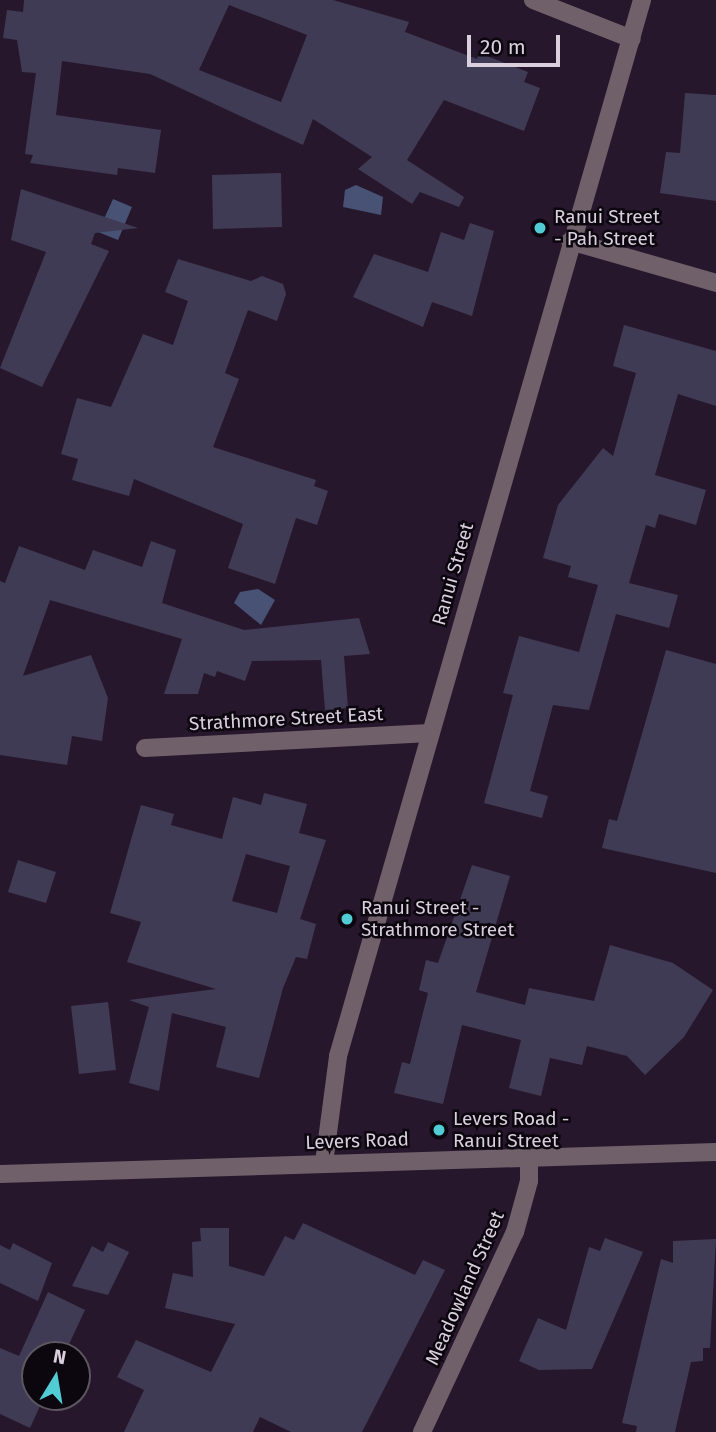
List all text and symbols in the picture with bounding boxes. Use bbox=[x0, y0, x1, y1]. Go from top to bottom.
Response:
scale bar bbox=[471, 21, 564, 65]
text: 20 m bbox=[480, 34, 526, 60]
place label: Ranui Street - Pah Street bbox=[554, 206, 660, 250]
marker: Ranui Street - Pah Street bbox=[532, 220, 548, 236]
street label: Ranui Street bbox=[427, 520, 479, 628]
street label: Strathmore Street East bbox=[188, 703, 384, 735]
place label: Ranui Street - Strathmore Street bbox=[361, 897, 514, 941]
marker: Ranui Street - Strathmore Street bbox=[339, 911, 355, 927]
place label: Levers Road - Ranui Street bbox=[453, 1108, 569, 1152]
marker: Levers Road - Ranui Street bbox=[431, 1122, 447, 1138]
street label: Levers Road bbox=[305, 1128, 409, 1154]
street label: Meadowland Street bbox=[421, 1207, 509, 1369]
north arrow bbox=[21, 1341, 91, 1411]
text: N bbox=[51, 1344, 68, 1369]

